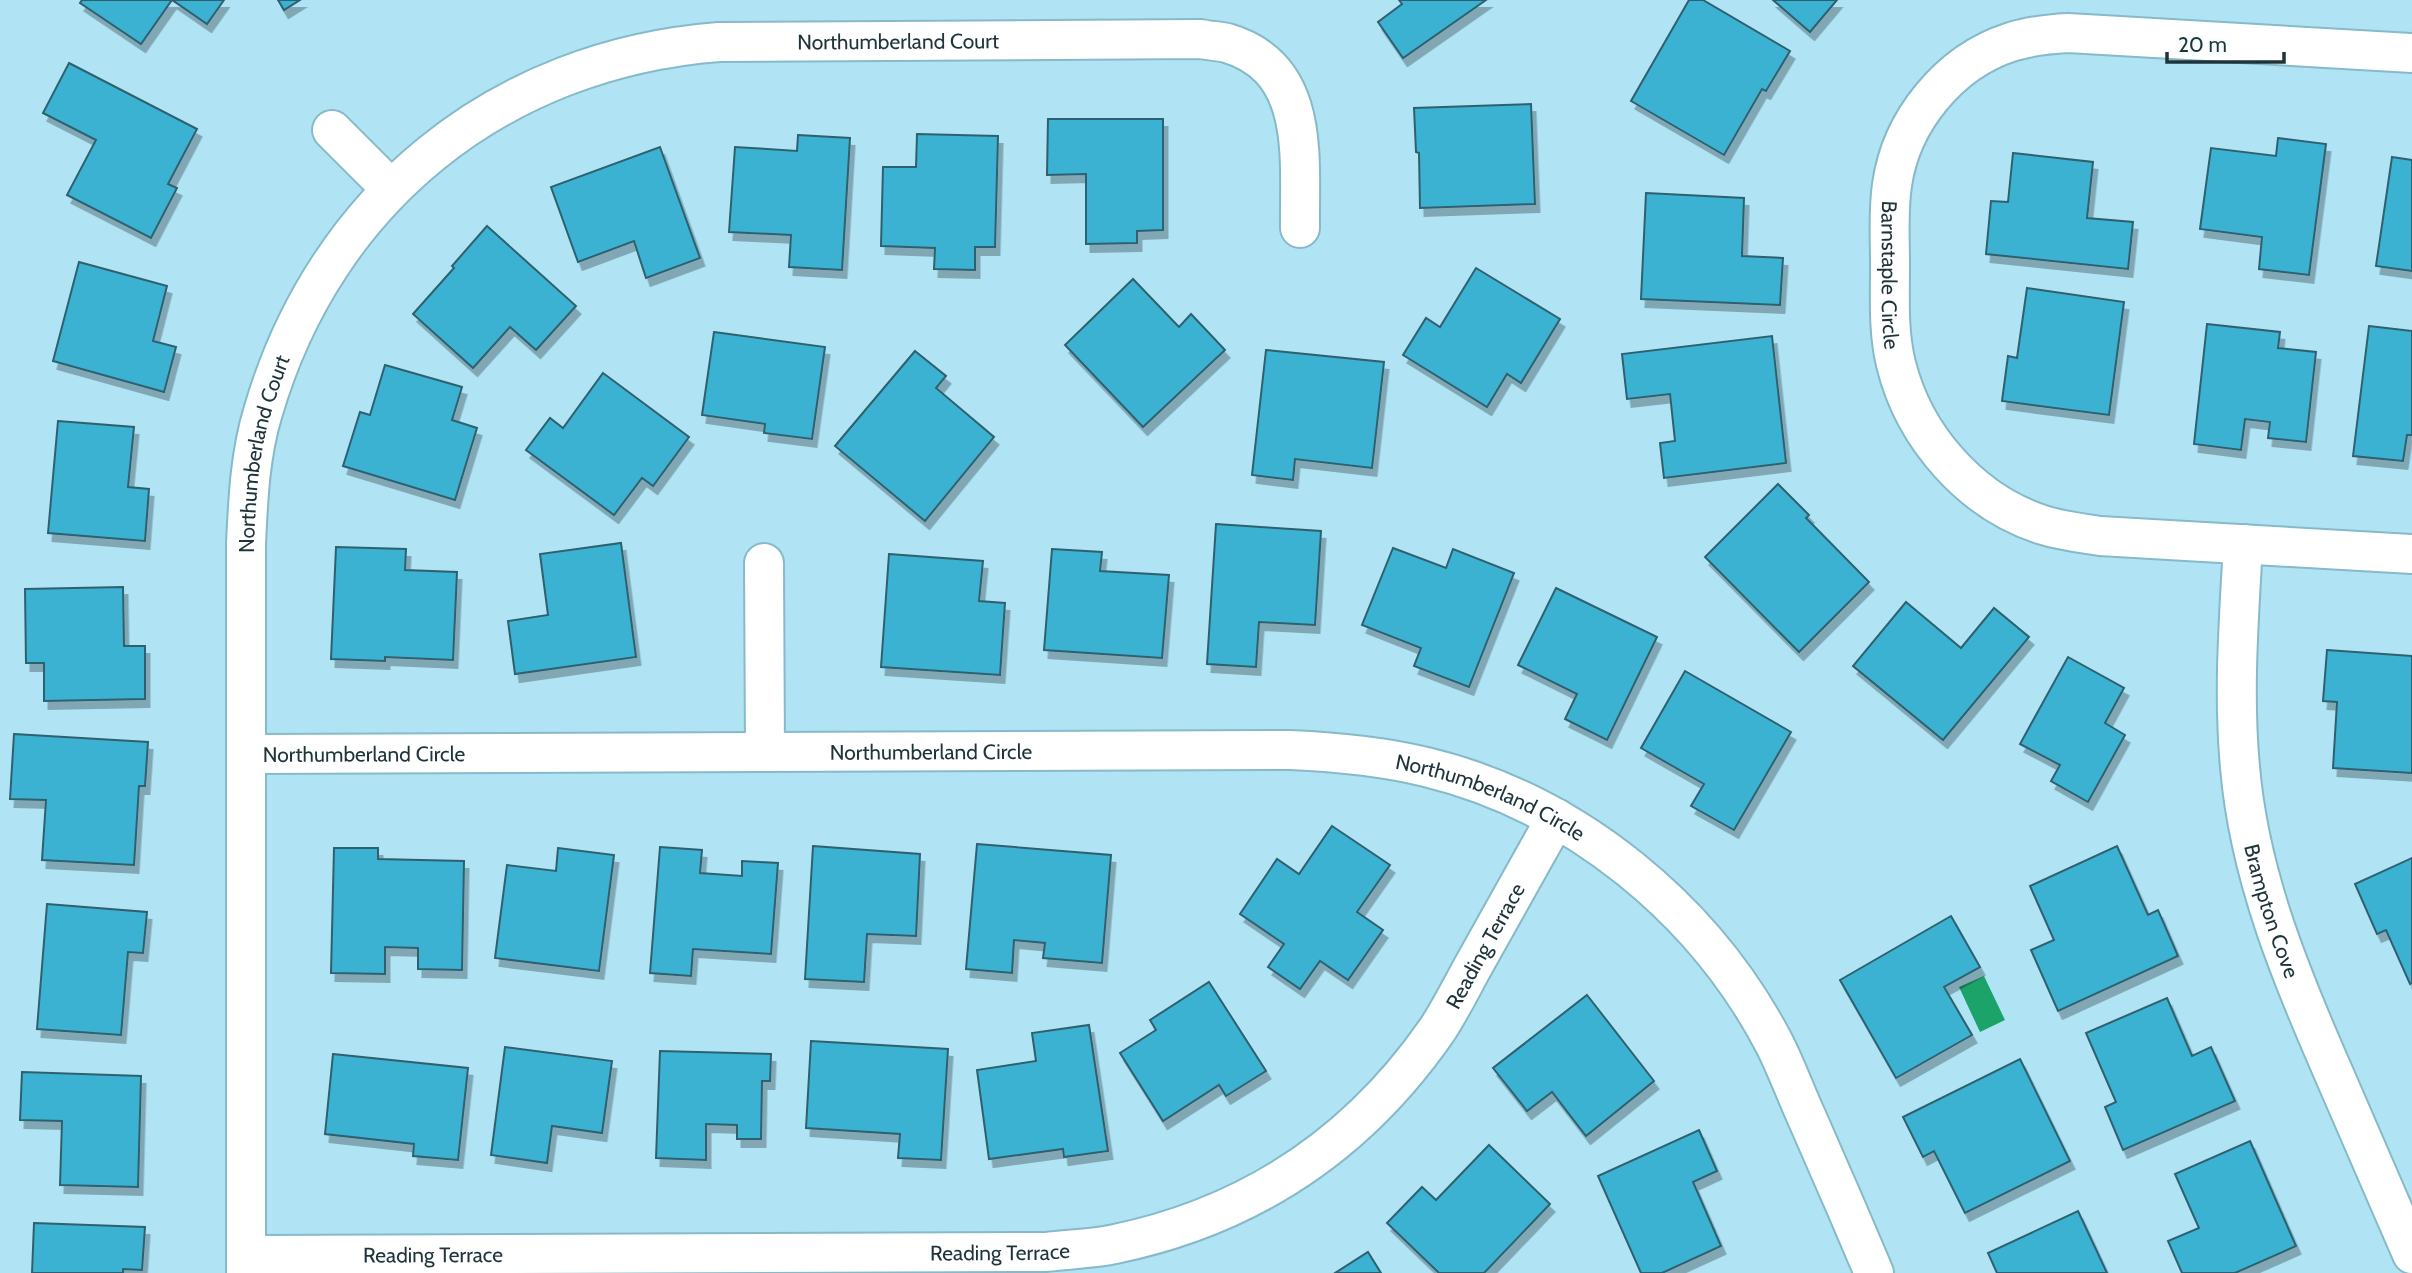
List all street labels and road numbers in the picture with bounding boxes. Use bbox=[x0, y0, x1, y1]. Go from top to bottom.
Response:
street label: Northumberland Court bbox=[797, 28, 999, 54]
street label: Barnstaple Circle bbox=[1877, 200, 1905, 351]
street label: Northumberland Court bbox=[234, 351, 294, 553]
street label: Northumberland Circle bbox=[830, 738, 1033, 764]
street label: Northumberland Circle bbox=[263, 741, 466, 766]
street label: Northumberland Circle bbox=[1394, 748, 1590, 846]
street label: Brampton Cove bbox=[2240, 842, 2305, 982]
street label: Reading Terrace bbox=[1440, 878, 1530, 1013]
street label: Reading Terrace bbox=[930, 1237, 1071, 1265]
street label: Reading Terrace bbox=[363, 1242, 503, 1267]

